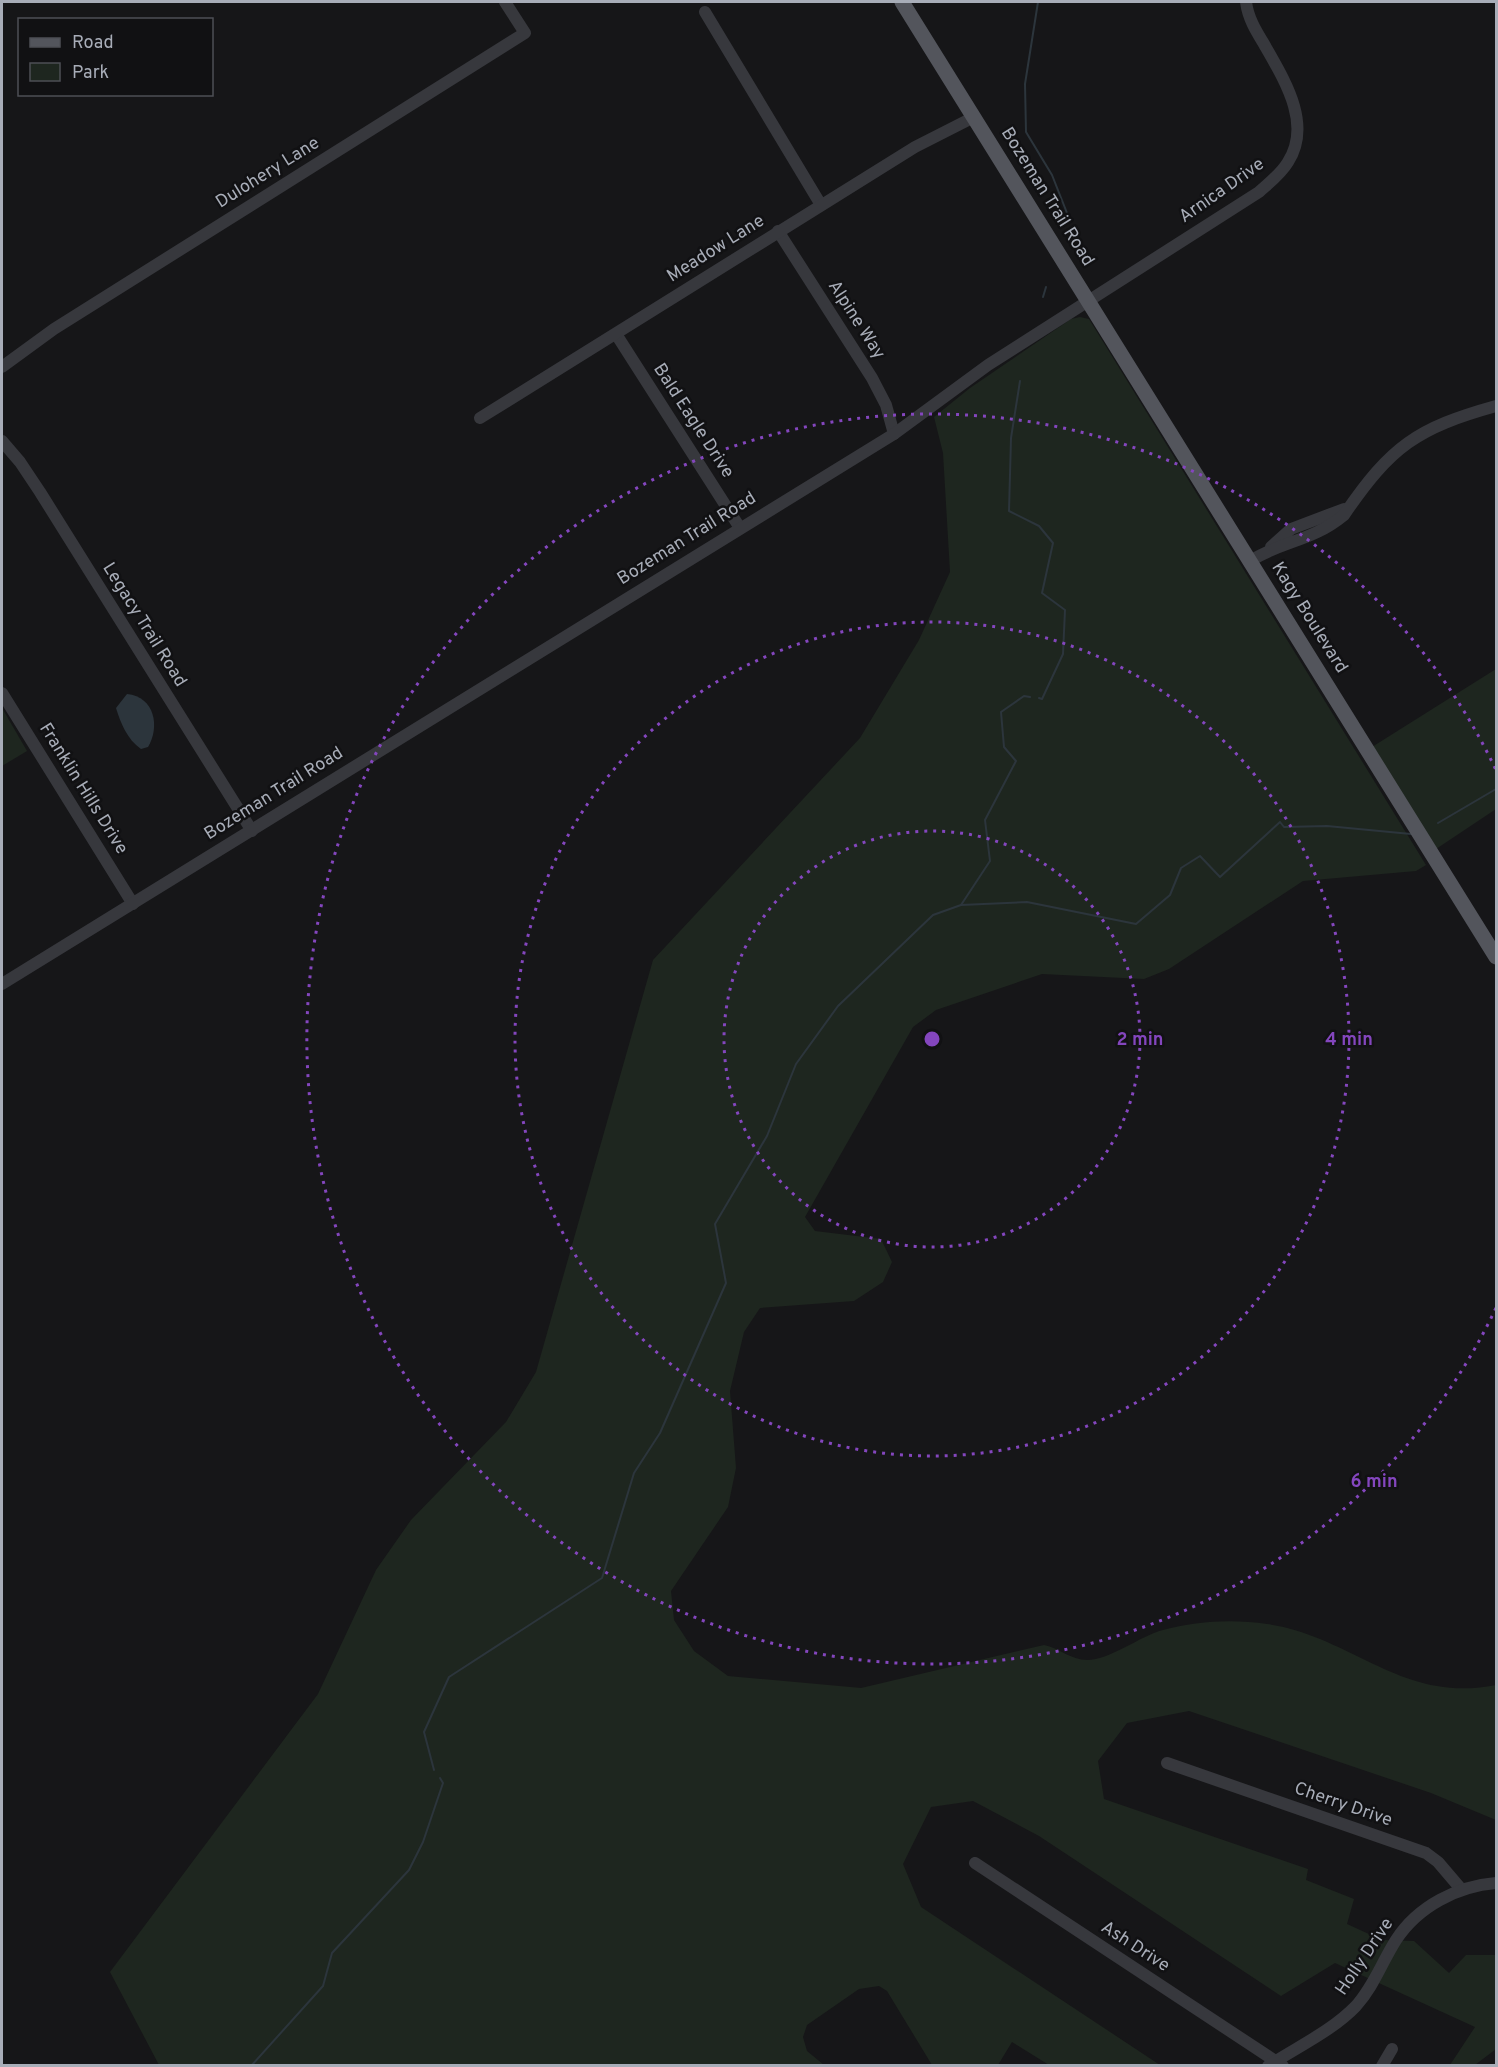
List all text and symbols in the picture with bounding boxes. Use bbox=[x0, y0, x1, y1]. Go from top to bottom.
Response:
legend bbox=[18, 18, 213, 96]
text: Road bbox=[72, 32, 114, 55]
text: Park bbox=[72, 62, 109, 85]
street label: Bozeman Trail Road bbox=[995, 123, 1099, 271]
street label: Dulohery Lane bbox=[212, 132, 324, 214]
street label: Arnica Drive bbox=[1175, 153, 1269, 229]
street label: Meadow Lane bbox=[663, 210, 769, 288]
street label: Alpine Way bbox=[822, 276, 890, 364]
street label: Bald Eagle Drive bbox=[647, 359, 739, 483]
street label: Bozeman Trail Road bbox=[613, 487, 761, 591]
street label: Legacy Trail Road bbox=[96, 558, 192, 692]
street label: Kagy Boulevard bbox=[1266, 558, 1352, 678]
street label: Franklin Hills Drive bbox=[33, 719, 133, 859]
street label: Bozeman Trail Road bbox=[200, 742, 348, 846]
centre of rings bbox=[922, 1029, 942, 1049]
text: 2 min bbox=[1116, 1029, 1164, 1052]
text: 4 min bbox=[1325, 1029, 1373, 1052]
text: 6 min bbox=[1350, 1471, 1398, 1494]
street label: Cherry Drive bbox=[1291, 1777, 1395, 1833]
street label: Holly Drive bbox=[1331, 1914, 1399, 2000]
street label: Ash Drive bbox=[1096, 1916, 1174, 1978]

